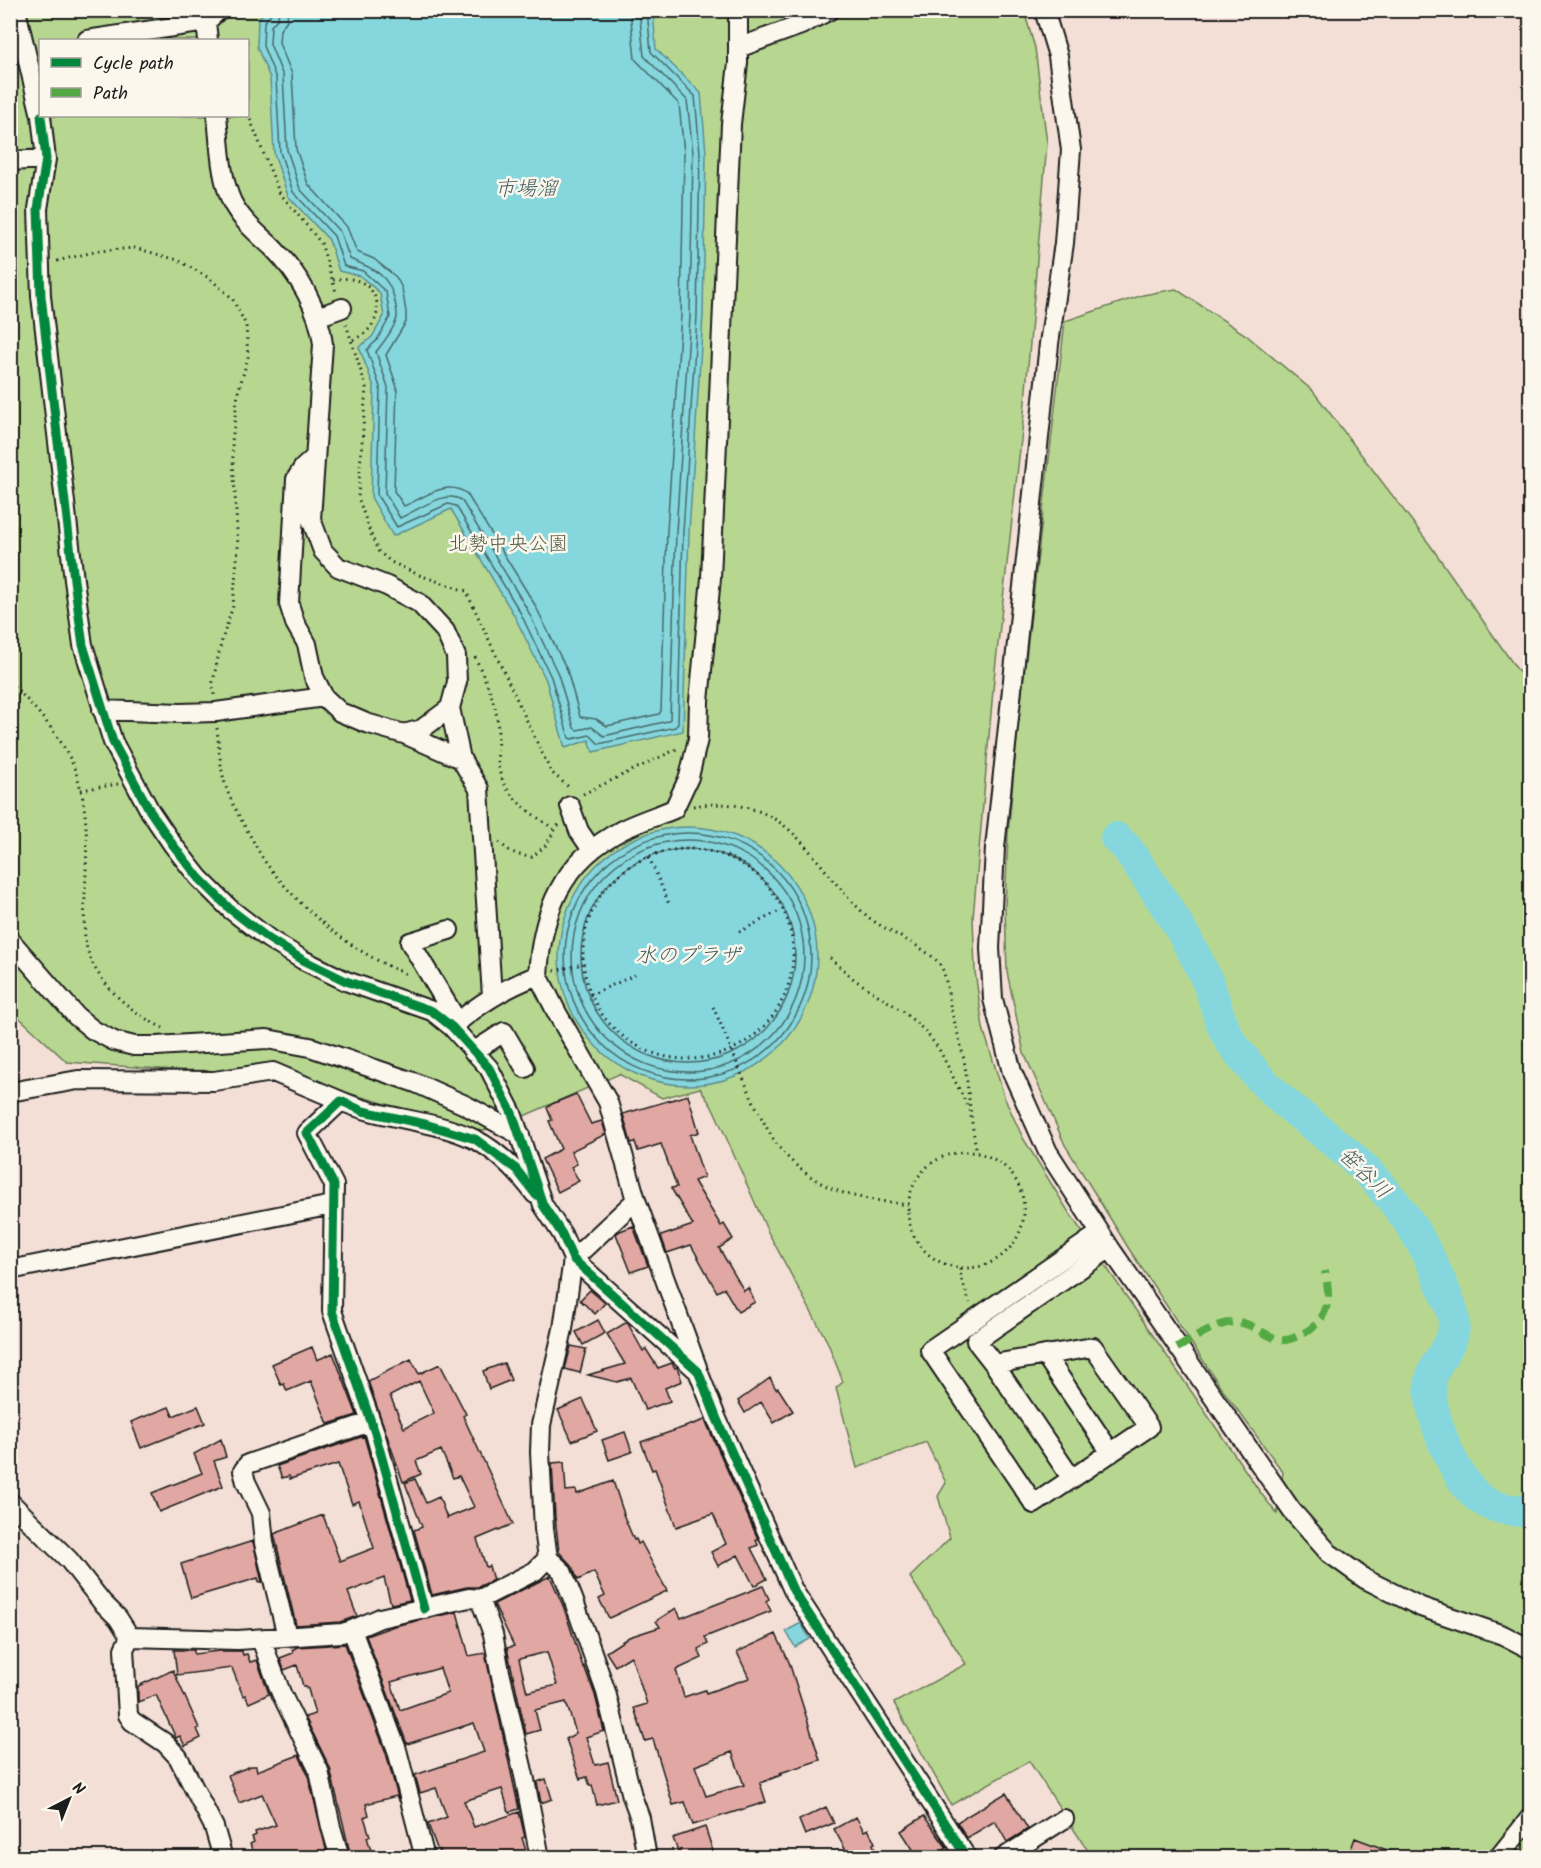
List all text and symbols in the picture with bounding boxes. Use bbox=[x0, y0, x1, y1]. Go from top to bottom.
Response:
legend bbox=[39, 39, 249, 117]
text: Cycle path bbox=[93, 50, 174, 79]
text: Path bbox=[93, 80, 128, 109]
water label: 市場溜 bbox=[495, 173, 559, 206]
park label: 北勢中央公園 bbox=[448, 529, 568, 561]
water label: 水のプラザ bbox=[636, 940, 743, 973]
water label: 笹谷川 bbox=[1330, 1140, 1398, 1208]
north arrow bbox=[39, 1769, 99, 1829]
text: N bbox=[66, 1776, 90, 1802]

